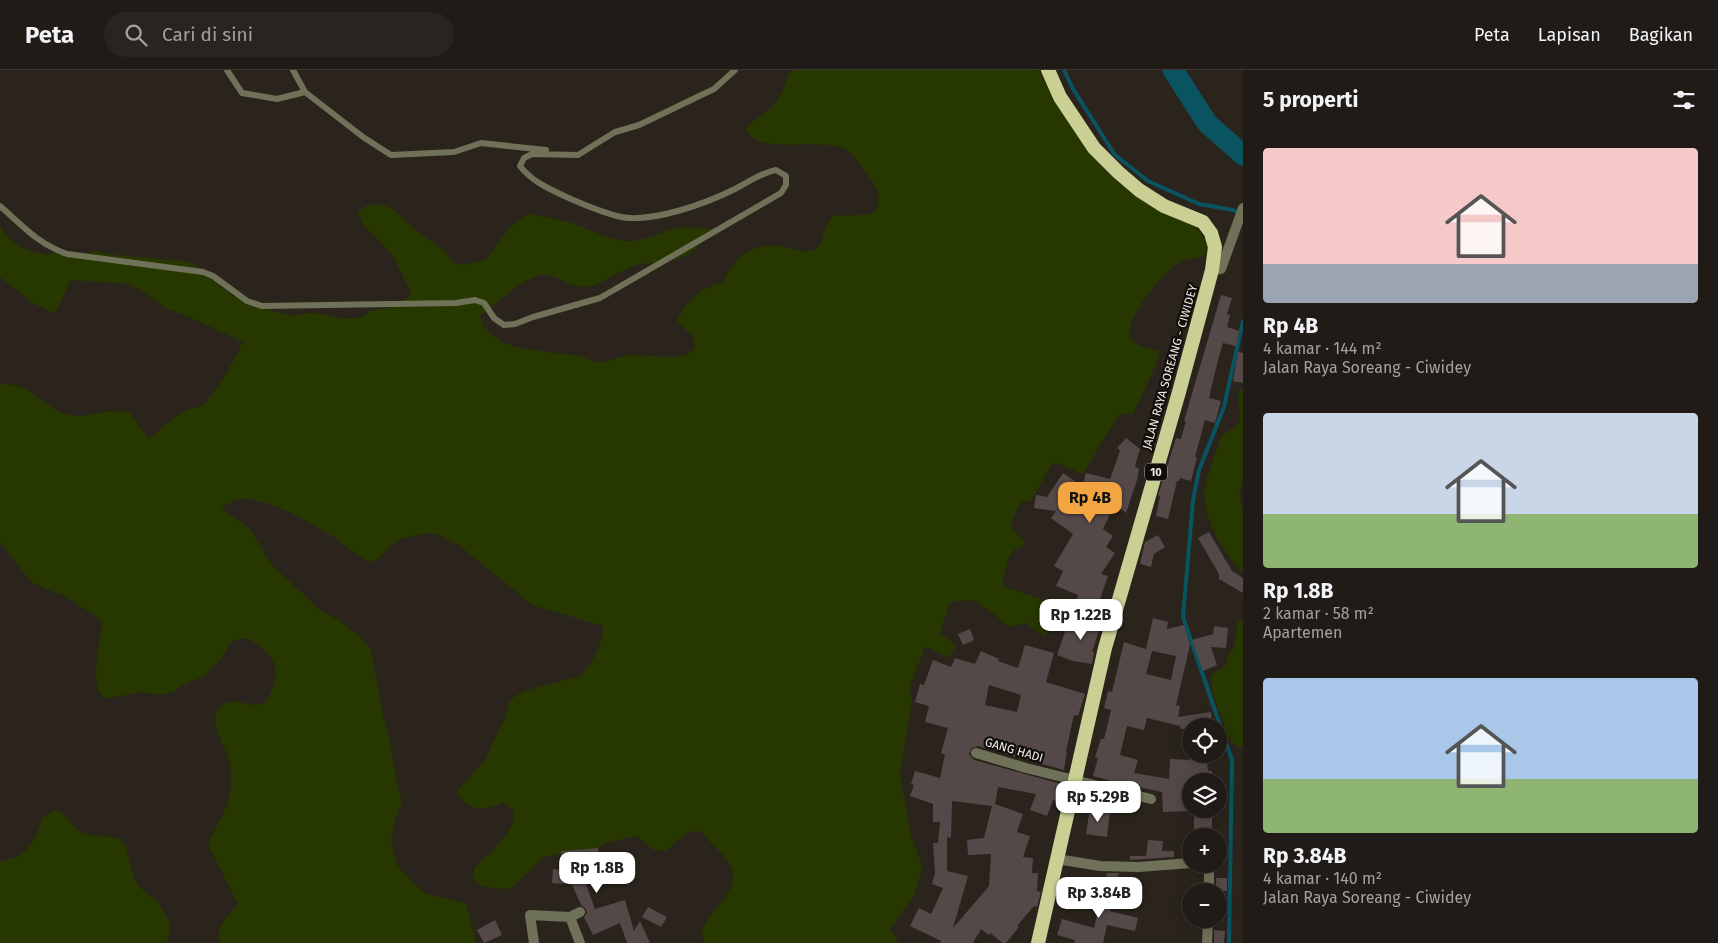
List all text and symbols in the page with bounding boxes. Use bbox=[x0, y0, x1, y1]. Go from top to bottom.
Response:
search box bbox=[104, 12, 454, 57]
text: Peta bbox=[25, 21, 74, 49]
icon: search bbox=[122, 21, 150, 49]
text: Cari di sini bbox=[162, 23, 253, 46]
text: Peta bbox=[1474, 24, 1510, 46]
text: Lapisan bbox=[1538, 24, 1601, 46]
text: Bagikan bbox=[1629, 24, 1693, 46]
icon: filters bbox=[1670, 86, 1698, 114]
text: 5 properti bbox=[1263, 87, 1358, 113]
icon: home bbox=[1436, 181, 1526, 271]
street label: JALAN RAYA SOREANG - CIWIDEY bbox=[1140, 282, 1200, 451]
text: Rp 4B bbox=[1263, 313, 1318, 339]
text: 4 kamar · 144 m² bbox=[1263, 339, 1382, 358]
text: Jalan Raya Soreang - Ciwidey bbox=[1263, 358, 1471, 377]
icon: home bbox=[1436, 446, 1526, 536]
road number: 10 bbox=[1145, 464, 1167, 481]
pin: Rp 4B bbox=[1055, 482, 1125, 524]
text: Rp 4B bbox=[1069, 488, 1111, 507]
text: Rp 1.8B bbox=[1263, 578, 1333, 604]
pin: Rp 1.22B bbox=[1029, 598, 1133, 641]
text: 2 kamar · 58 m² bbox=[1263, 604, 1374, 623]
text: Rp 1.22B bbox=[1051, 605, 1111, 624]
text: Apartemen bbox=[1263, 623, 1342, 642]
icon: home bbox=[1436, 711, 1526, 801]
map controls bbox=[1182, 718, 1227, 928]
button: locate bbox=[1182, 718, 1227, 763]
street label: GANG HADI bbox=[983, 735, 1045, 765]
button: layers bbox=[1182, 773, 1227, 818]
pin: Rp 5.29B bbox=[1046, 780, 1150, 823]
text: Rp 5.29B bbox=[1067, 787, 1129, 806]
button: + bbox=[1182, 828, 1227, 873]
text: Rp 3.84B bbox=[1263, 843, 1346, 869]
pin: Rp 1.8B bbox=[551, 852, 643, 894]
text: Rp 1.8B bbox=[570, 858, 624, 877]
text: 4 kamar · 140 m² bbox=[1263, 869, 1382, 888]
pin: Rp 3.84B bbox=[1047, 876, 1151, 919]
text: Rp 3.84B bbox=[1067, 883, 1131, 902]
button: − bbox=[1182, 883, 1227, 928]
text: Jalan Raya Soreang - Ciwidey bbox=[1263, 888, 1471, 907]

